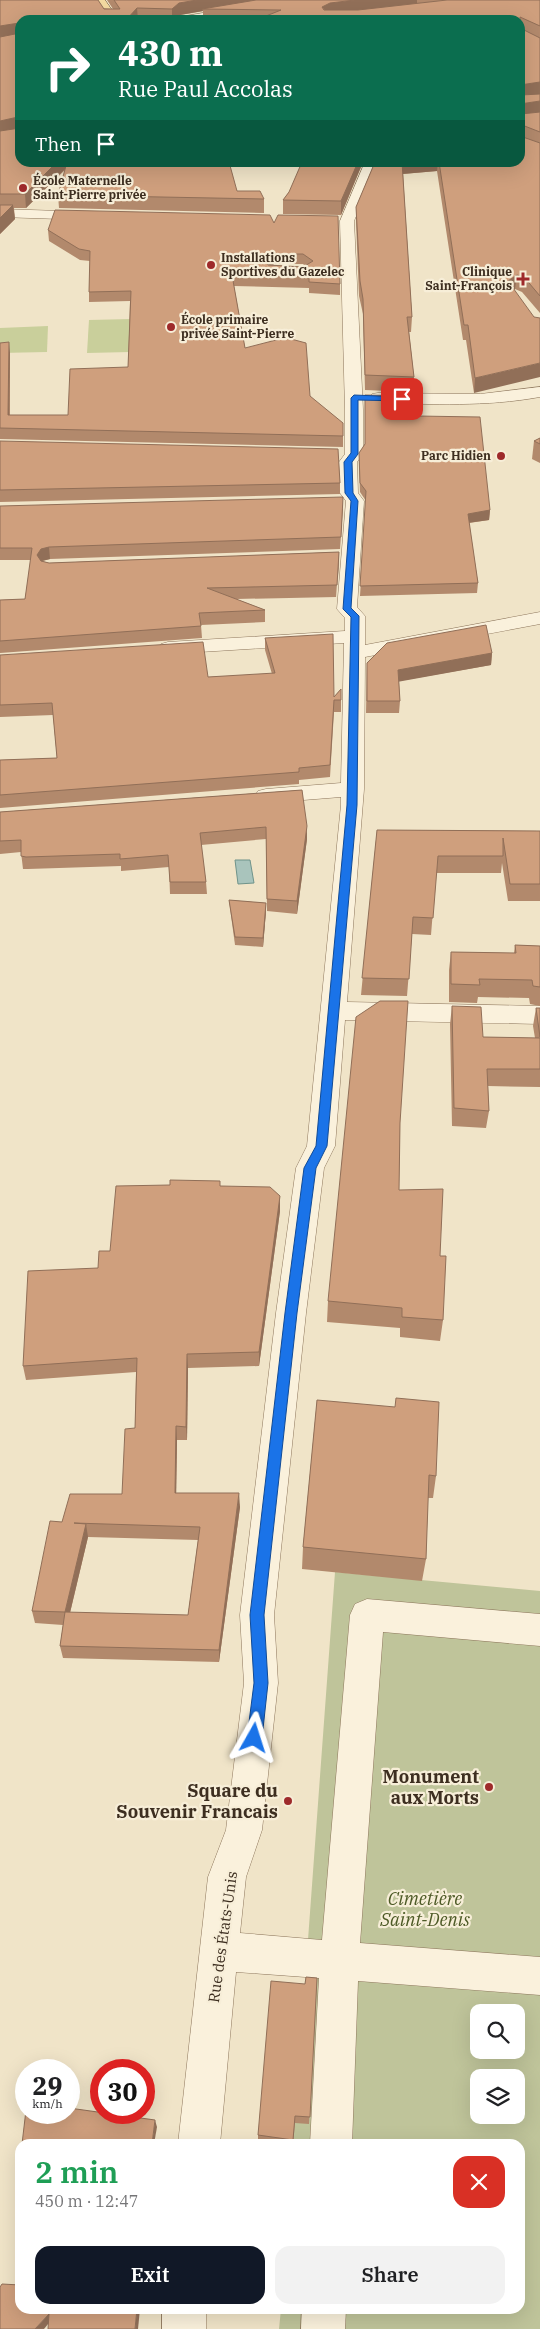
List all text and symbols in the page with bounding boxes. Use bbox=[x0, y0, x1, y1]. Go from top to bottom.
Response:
text: 430 m bbox=[118, 30, 223, 76]
icon: right bbox=[35, 35, 100, 100]
text: Rue Paul Accolas bbox=[118, 74, 293, 103]
icon: arrive bbox=[92, 130, 120, 158]
text: Then bbox=[35, 132, 82, 156]
place label: École Maternelle Saint-Pierre privée bbox=[33, 172, 146, 202]
marker: École Maternelle Saint-Pierre privée bbox=[17, 182, 29, 194]
place label: Installations Sportives du Gazelec bbox=[221, 250, 345, 279]
marker: Installations Sportives du Gazelec bbox=[205, 259, 217, 271]
place label: Clinique Saint-François bbox=[425, 264, 512, 293]
marker: Clinique Saint-François bbox=[516, 272, 530, 286]
place label: École primaire privée Saint-Pierre bbox=[181, 311, 294, 341]
marker: École primaire privée Saint-Pierre bbox=[165, 321, 177, 333]
pin bbox=[381, 378, 423, 420]
icon: arrive bbox=[388, 385, 416, 413]
place label: Parc Hidien bbox=[421, 448, 491, 463]
marker: Parc Hidien bbox=[495, 450, 507, 462]
position arrow bbox=[227, 1711, 279, 1763]
place label: Monument aux Morts bbox=[383, 1765, 479, 1809]
place label: Square du Souvenir Francais bbox=[116, 1779, 278, 1823]
marker: Monument aux Morts bbox=[483, 1781, 495, 1793]
marker: Square du Souvenir Francais bbox=[282, 1795, 294, 1807]
street label: Rue des États-Unis bbox=[204, 1870, 241, 2004]
park label: Cimetière Saint-Denis bbox=[379, 1887, 470, 1931]
map controls bbox=[470, 2004, 525, 2124]
button: search bbox=[470, 2004, 525, 2059]
speed limit sign: 30 bbox=[90, 2059, 155, 2124]
text: 29 bbox=[32, 2069, 63, 2102]
button: layers bbox=[470, 2069, 525, 2124]
text: km/h bbox=[32, 2096, 63, 2111]
text: 2 min bbox=[35, 2152, 118, 2191]
button: close bbox=[453, 2156, 505, 2208]
text: 450 m · 12:47 bbox=[35, 2191, 138, 2211]
button: Exit bbox=[35, 2246, 265, 2304]
button: Share bbox=[275, 2246, 505, 2304]

